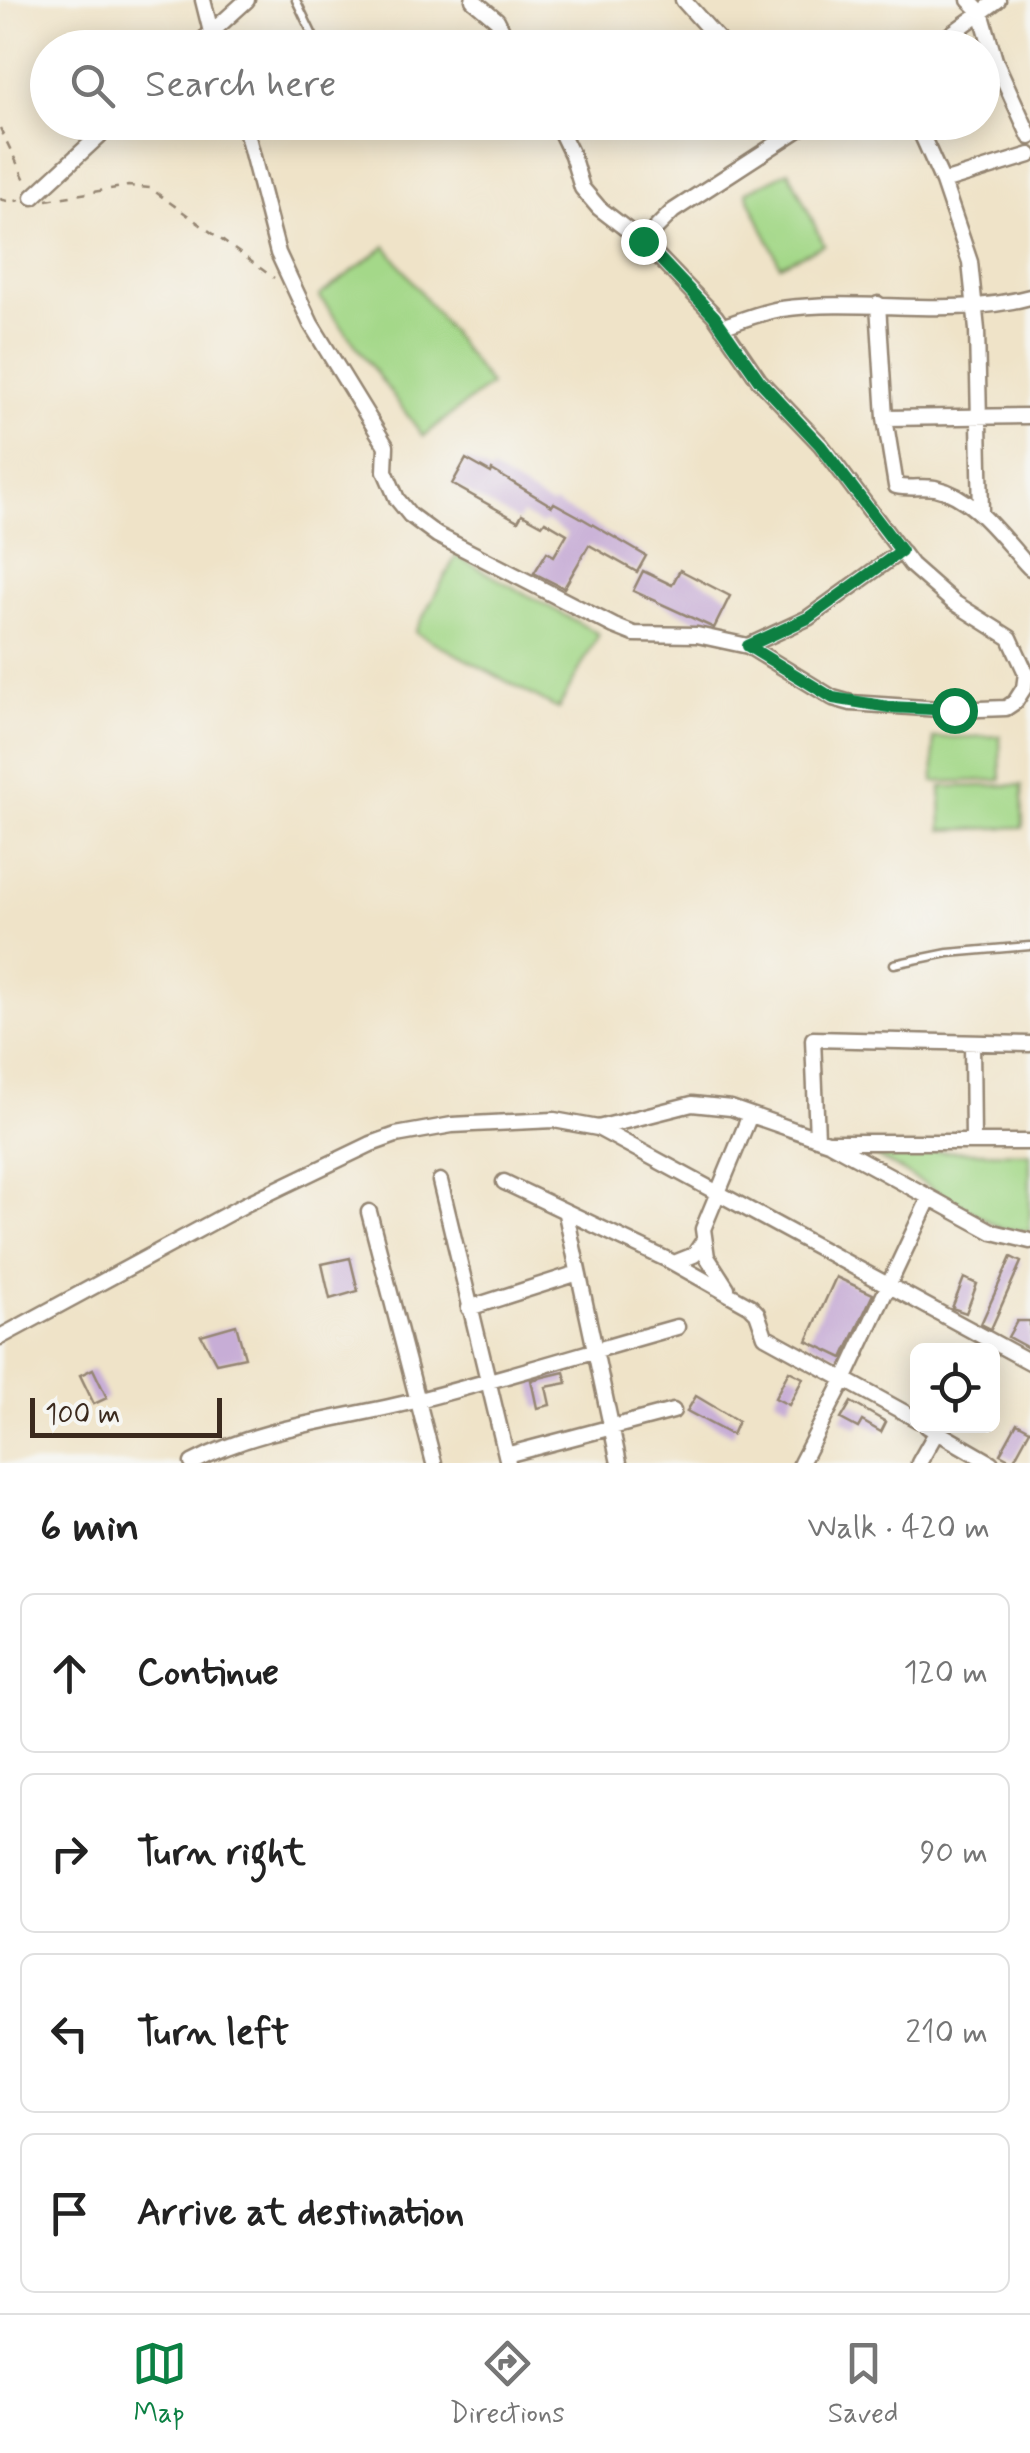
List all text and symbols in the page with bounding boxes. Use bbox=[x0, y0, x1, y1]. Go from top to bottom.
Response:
search box bbox=[30, 30, 1000, 140]
icon: search bbox=[65, 58, 120, 113]
text: Search here bbox=[145, 61, 336, 110]
route end bbox=[621, 219, 667, 265]
route start bbox=[932, 688, 978, 734]
map controls bbox=[910, 1343, 1000, 1433]
button: locate bbox=[910, 1343, 1000, 1433]
scale bar bbox=[30, 1393, 222, 1438]
text: 100 m bbox=[45, 1397, 120, 1434]
text: 6 min bbox=[40, 1501, 139, 1556]
text: Walk · 420 m bbox=[807, 1507, 990, 1549]
icon: ahead bbox=[42, 1646, 97, 1701]
text: Continue bbox=[137, 1649, 279, 1698]
text: 120 m bbox=[903, 1652, 988, 1694]
icon: right bbox=[42, 1826, 97, 1881]
text: Turn right bbox=[137, 1829, 306, 1878]
text: 90 m bbox=[920, 1832, 988, 1874]
icon: left bbox=[42, 2006, 97, 2061]
text: Turn left bbox=[137, 2009, 289, 2058]
text: 210 m bbox=[905, 2012, 988, 2054]
icon: arrive bbox=[42, 2186, 97, 2241]
text: Arrive at destination bbox=[137, 2189, 464, 2238]
tab: Map bbox=[132, 2336, 187, 2433]
tab: Directions bbox=[450, 2336, 565, 2433]
tab: Saved bbox=[828, 2336, 898, 2433]

